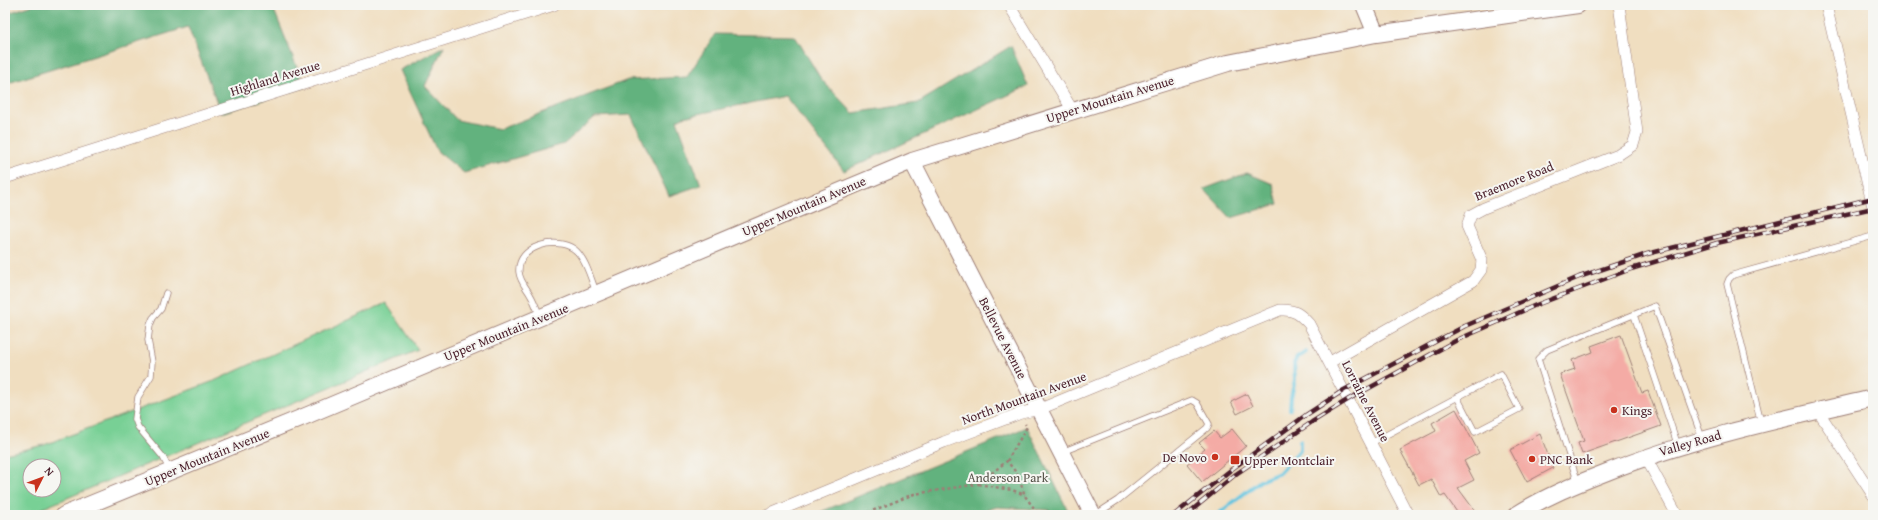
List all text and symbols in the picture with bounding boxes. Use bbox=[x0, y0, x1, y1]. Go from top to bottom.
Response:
street label: Highland Avenue bbox=[228, 55, 322, 101]
street label: Upper Mountain Avenue bbox=[1044, 70, 1176, 128]
street label: Braemore Road bbox=[1472, 157, 1556, 205]
street label: Upper Mountain Avenue bbox=[739, 171, 869, 241]
street label: Bellevue Avenue bbox=[974, 294, 1032, 382]
street label: Upper Mountain Avenue bbox=[441, 298, 571, 366]
street label: Lorraine Avenue bbox=[1337, 357, 1395, 445]
street label: North Mountain Avenue bbox=[959, 367, 1089, 429]
place label: Kings bbox=[1622, 401, 1652, 420]
marker: Kings bbox=[1609, 405, 1619, 415]
street label: Upper Mountain Avenue bbox=[142, 423, 272, 491]
street label: Valley Road bbox=[1657, 425, 1723, 461]
place label: De Novo bbox=[1162, 448, 1207, 467]
place label: PNC Bank bbox=[1540, 450, 1593, 469]
place label: Upper Montclair bbox=[1244, 451, 1335, 470]
marker: De Novo bbox=[1210, 452, 1220, 462]
marker: Upper Montclair bbox=[1229, 454, 1241, 466]
marker: PNC Bank bbox=[1527, 454, 1537, 464]
north arrow bbox=[22, 458, 62, 498]
text: N bbox=[41, 463, 58, 480]
park label: Anderson Park bbox=[968, 468, 1049, 487]

